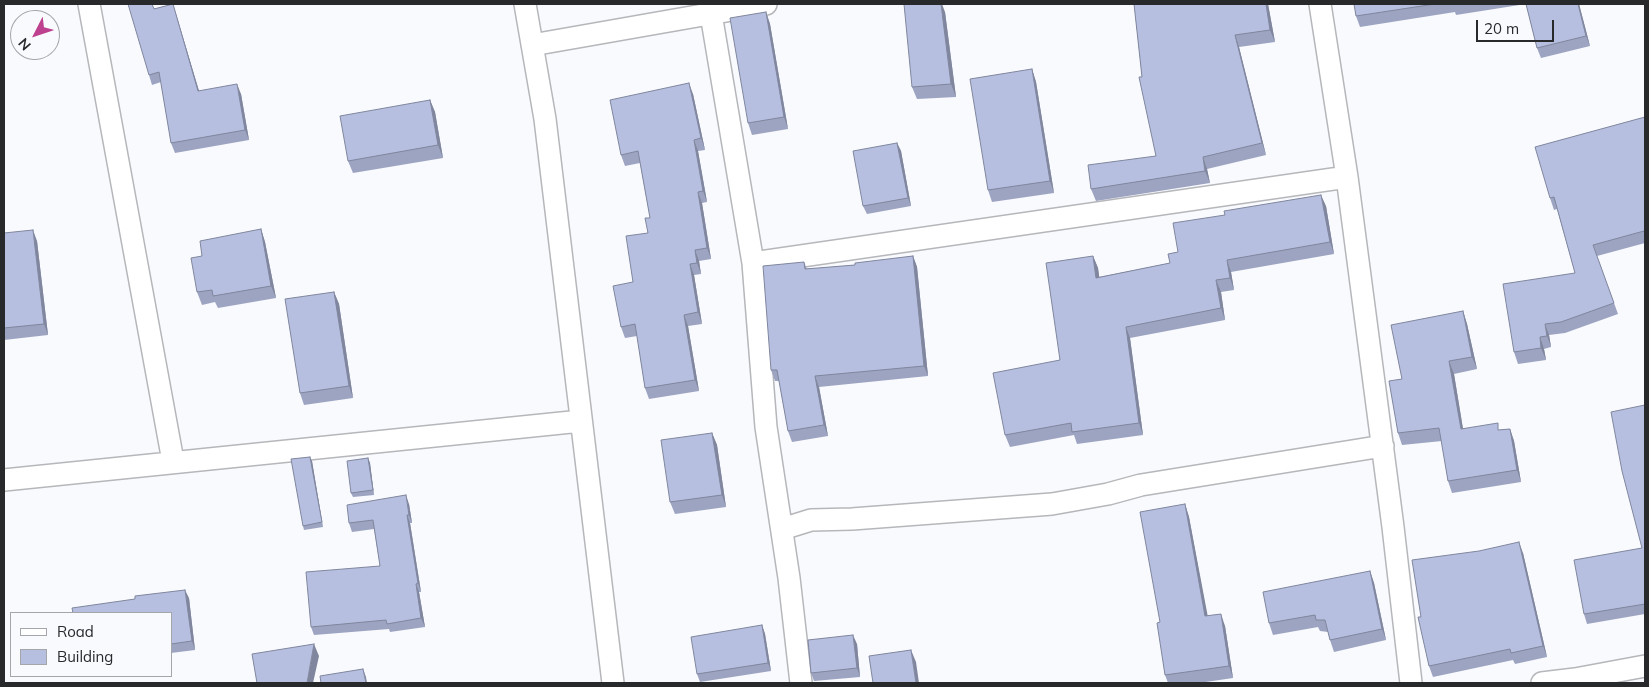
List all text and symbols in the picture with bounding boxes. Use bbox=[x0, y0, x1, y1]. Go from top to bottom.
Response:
north arrow bbox=[10, 10, 60, 60]
scale bar bbox=[1479, 10, 1556, 42]
text: 20 m bbox=[1484, 19, 1519, 38]
text: N bbox=[14, 34, 35, 54]
legend bbox=[10, 612, 172, 677]
text: Road bbox=[57, 622, 94, 641]
text: Building bbox=[57, 647, 113, 666]

